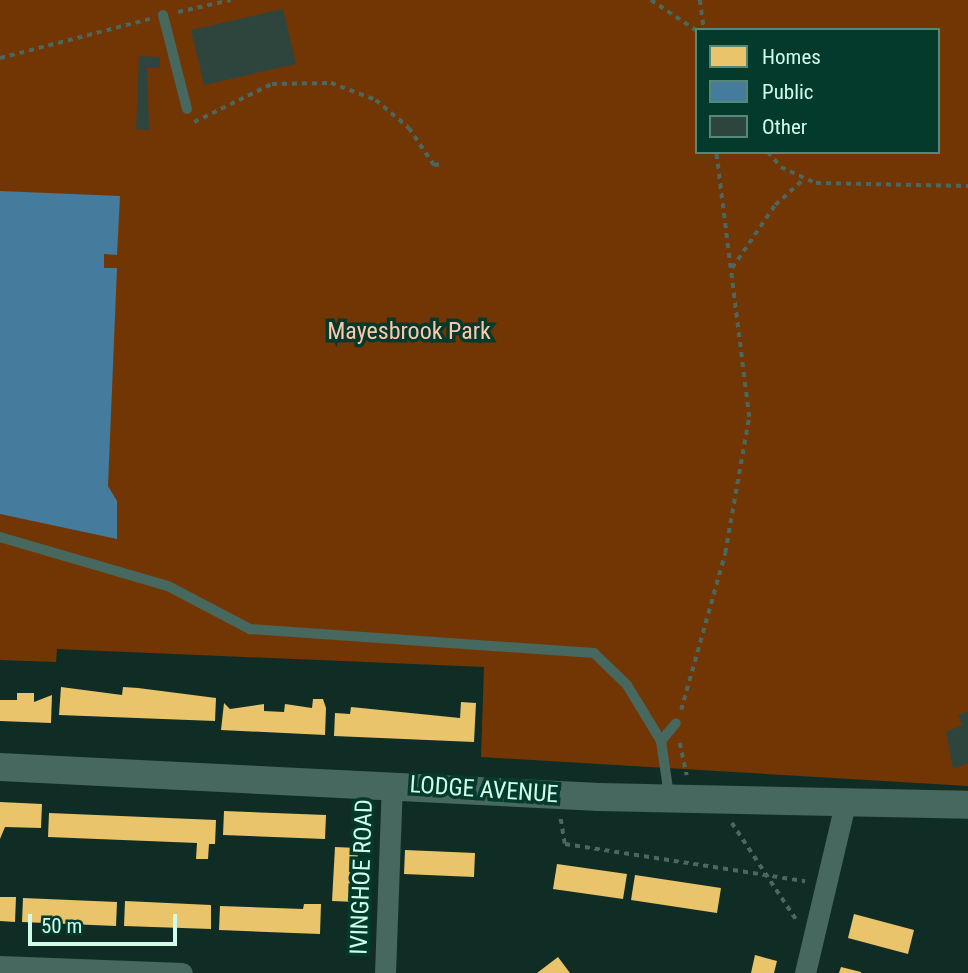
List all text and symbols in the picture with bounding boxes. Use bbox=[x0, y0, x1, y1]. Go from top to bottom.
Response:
legend bbox=[695, 28, 940, 154]
text: Homes bbox=[762, 45, 821, 69]
text: Public bbox=[762, 80, 814, 104]
text: Other bbox=[762, 115, 807, 139]
park label: Mayesbrook Park bbox=[327, 318, 491, 346]
street label: LODGE AVENUE bbox=[409, 770, 559, 810]
street label: IVINGHOE ROAD bbox=[345, 799, 379, 955]
scale bar bbox=[32, 900, 180, 944]
text: 50 m bbox=[41, 914, 82, 938]

